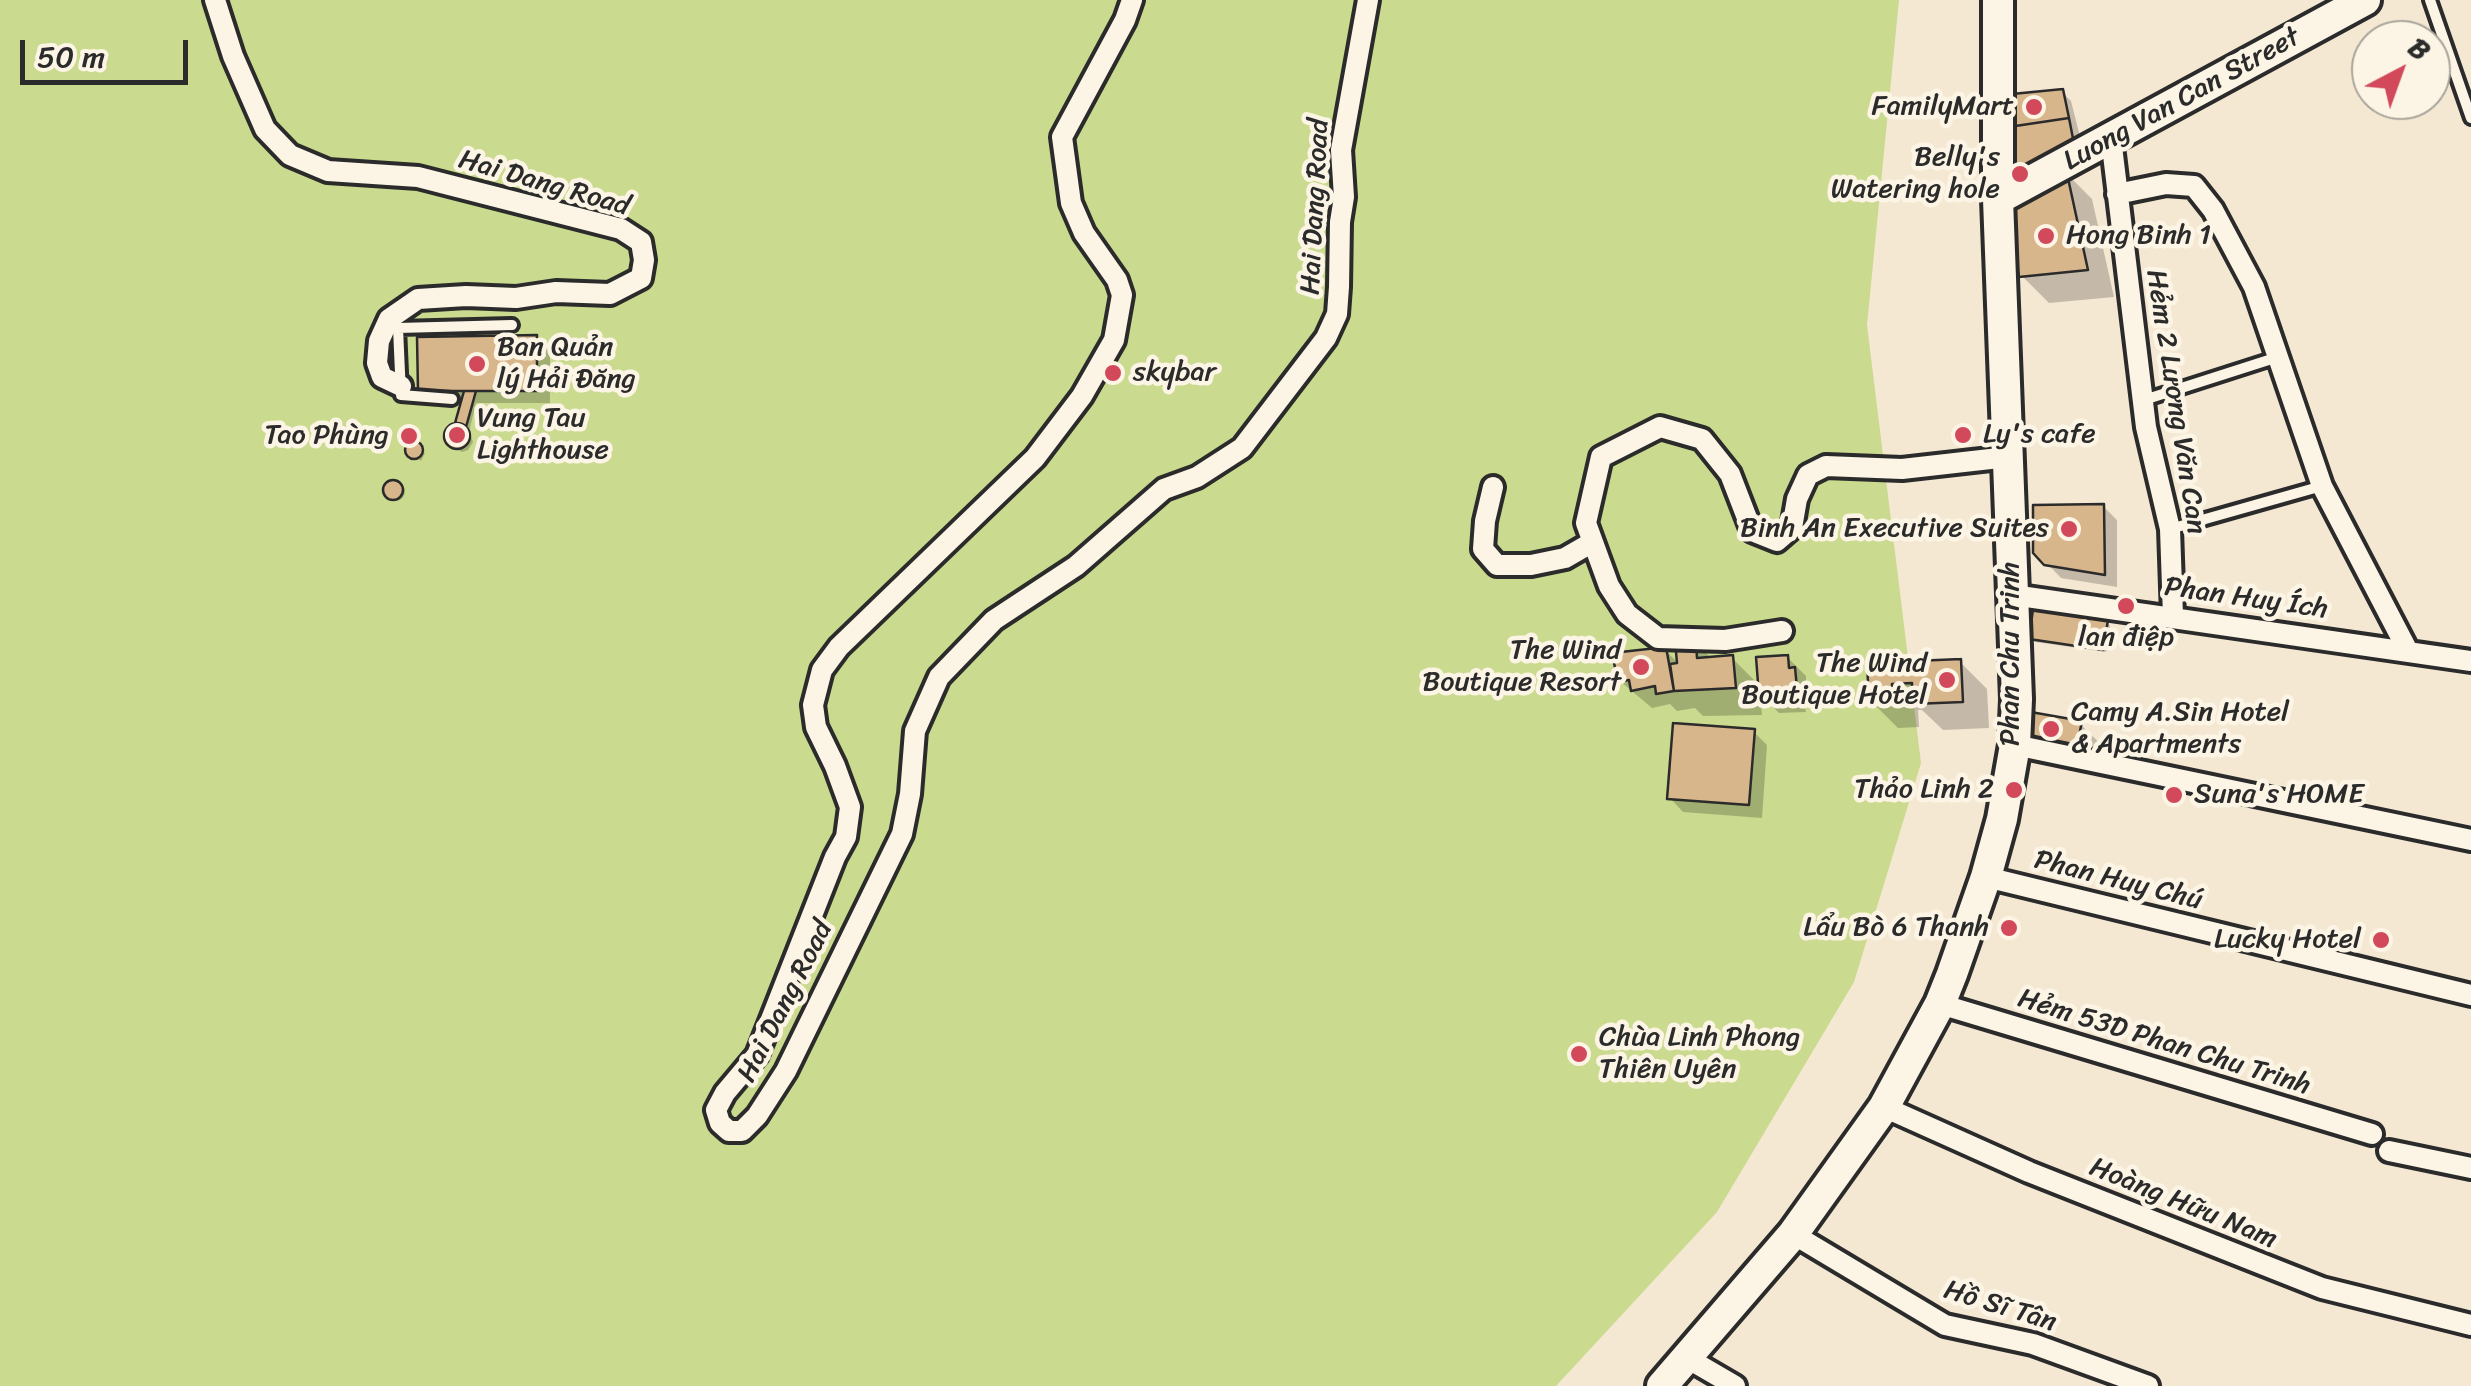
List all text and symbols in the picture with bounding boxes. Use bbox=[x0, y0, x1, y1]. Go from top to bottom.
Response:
scale bar bbox=[25, 20, 192, 82]
north arrow bbox=[2351, 20, 2451, 120]
street label: Luong Van Can Street bbox=[2058, 21, 2306, 179]
text: B bbox=[2397, 24, 2442, 73]
text: 50 m bbox=[37, 30, 105, 84]
place label: FamilyMart bbox=[1871, 90, 2014, 124]
marker: FamilyMart bbox=[2023, 96, 2045, 118]
street label: Hai Dang Road bbox=[1295, 118, 1337, 296]
place label: Belly's Watering hole bbox=[1831, 141, 2000, 207]
street label: Hai Dang Road bbox=[455, 144, 633, 224]
marker: Belly's Watering hole bbox=[2009, 163, 2031, 185]
place label: Hong Binh 1 bbox=[2066, 219, 2211, 253]
marker: Hong Binh 1 bbox=[2035, 225, 2057, 247]
street label: Hẻm 2 Lương Văn Can bbox=[2137, 267, 2213, 537]
place label: Ban Quản lý Hải Đăng bbox=[497, 331, 636, 397]
marker: Ban Quản lý Hải Đăng bbox=[466, 353, 488, 375]
place label: skybar bbox=[1133, 356, 1216, 390]
marker: skybar bbox=[1102, 362, 1124, 384]
place label: Vung Tau Lighthouse bbox=[477, 402, 609, 468]
place label: Ly's cafe bbox=[1983, 418, 2096, 452]
place label: Tao Phùng bbox=[264, 419, 389, 453]
marker: Vung Tau Lighthouse bbox=[446, 424, 468, 446]
marker: Ly's cafe bbox=[1952, 424, 1974, 446]
marker: Tao Phùng bbox=[398, 425, 420, 447]
place label: Binh An Executive Suites bbox=[1740, 512, 2049, 546]
marker: Binh An Executive Suites bbox=[2058, 518, 2080, 540]
street label: Phan Chu Trinh bbox=[1994, 562, 2028, 746]
street label: Phan Huy Ích bbox=[2162, 571, 2330, 627]
marker: lan điệp bbox=[2115, 595, 2137, 617]
place label: lan điệp bbox=[2078, 621, 2174, 655]
place label: The Wind Boutique Resort bbox=[1423, 634, 1621, 700]
place label: The Wind Boutique Hotel bbox=[1741, 647, 1927, 713]
marker: The Wind Boutique Resort bbox=[1630, 656, 1652, 678]
marker: The Wind Boutique Hotel bbox=[1936, 669, 1958, 691]
place label: Camy A.Sin Hotel & Apartments bbox=[2071, 696, 2289, 762]
marker: Camy A.Sin Hotel & Apartments bbox=[2040, 718, 2062, 740]
place label: Thảo Linh 2 bbox=[1854, 773, 1994, 807]
place label: Suna's HOME bbox=[2194, 778, 2364, 812]
marker: Thảo Linh 2 bbox=[2003, 779, 2025, 801]
marker: Suna's HOME bbox=[2163, 784, 2185, 806]
street label: Phan Huy Chú bbox=[2031, 844, 2205, 918]
place label: Lẩu Bò 6 Thanh bbox=[1803, 911, 1989, 945]
street label: Hai Dang Road bbox=[731, 916, 841, 1088]
marker: Lẩu Bò 6 Thanh bbox=[1998, 917, 2020, 939]
place label: Lucky Hotel bbox=[2214, 923, 2361, 957]
marker: Lucky Hotel bbox=[2370, 929, 2392, 951]
street label: Hẻm 53D Phan Chu Trinh bbox=[2014, 982, 2314, 1104]
place label: Chùa Linh Phong Thiên Uyên bbox=[1599, 1021, 1800, 1087]
marker: Chùa Linh Phong Thiên Uyên bbox=[1568, 1043, 1590, 1065]
street label: Hoàng Hữu Nam bbox=[2084, 1151, 2282, 1257]
street label: Hồ Sĩ Tân bbox=[1940, 1274, 2060, 1340]

